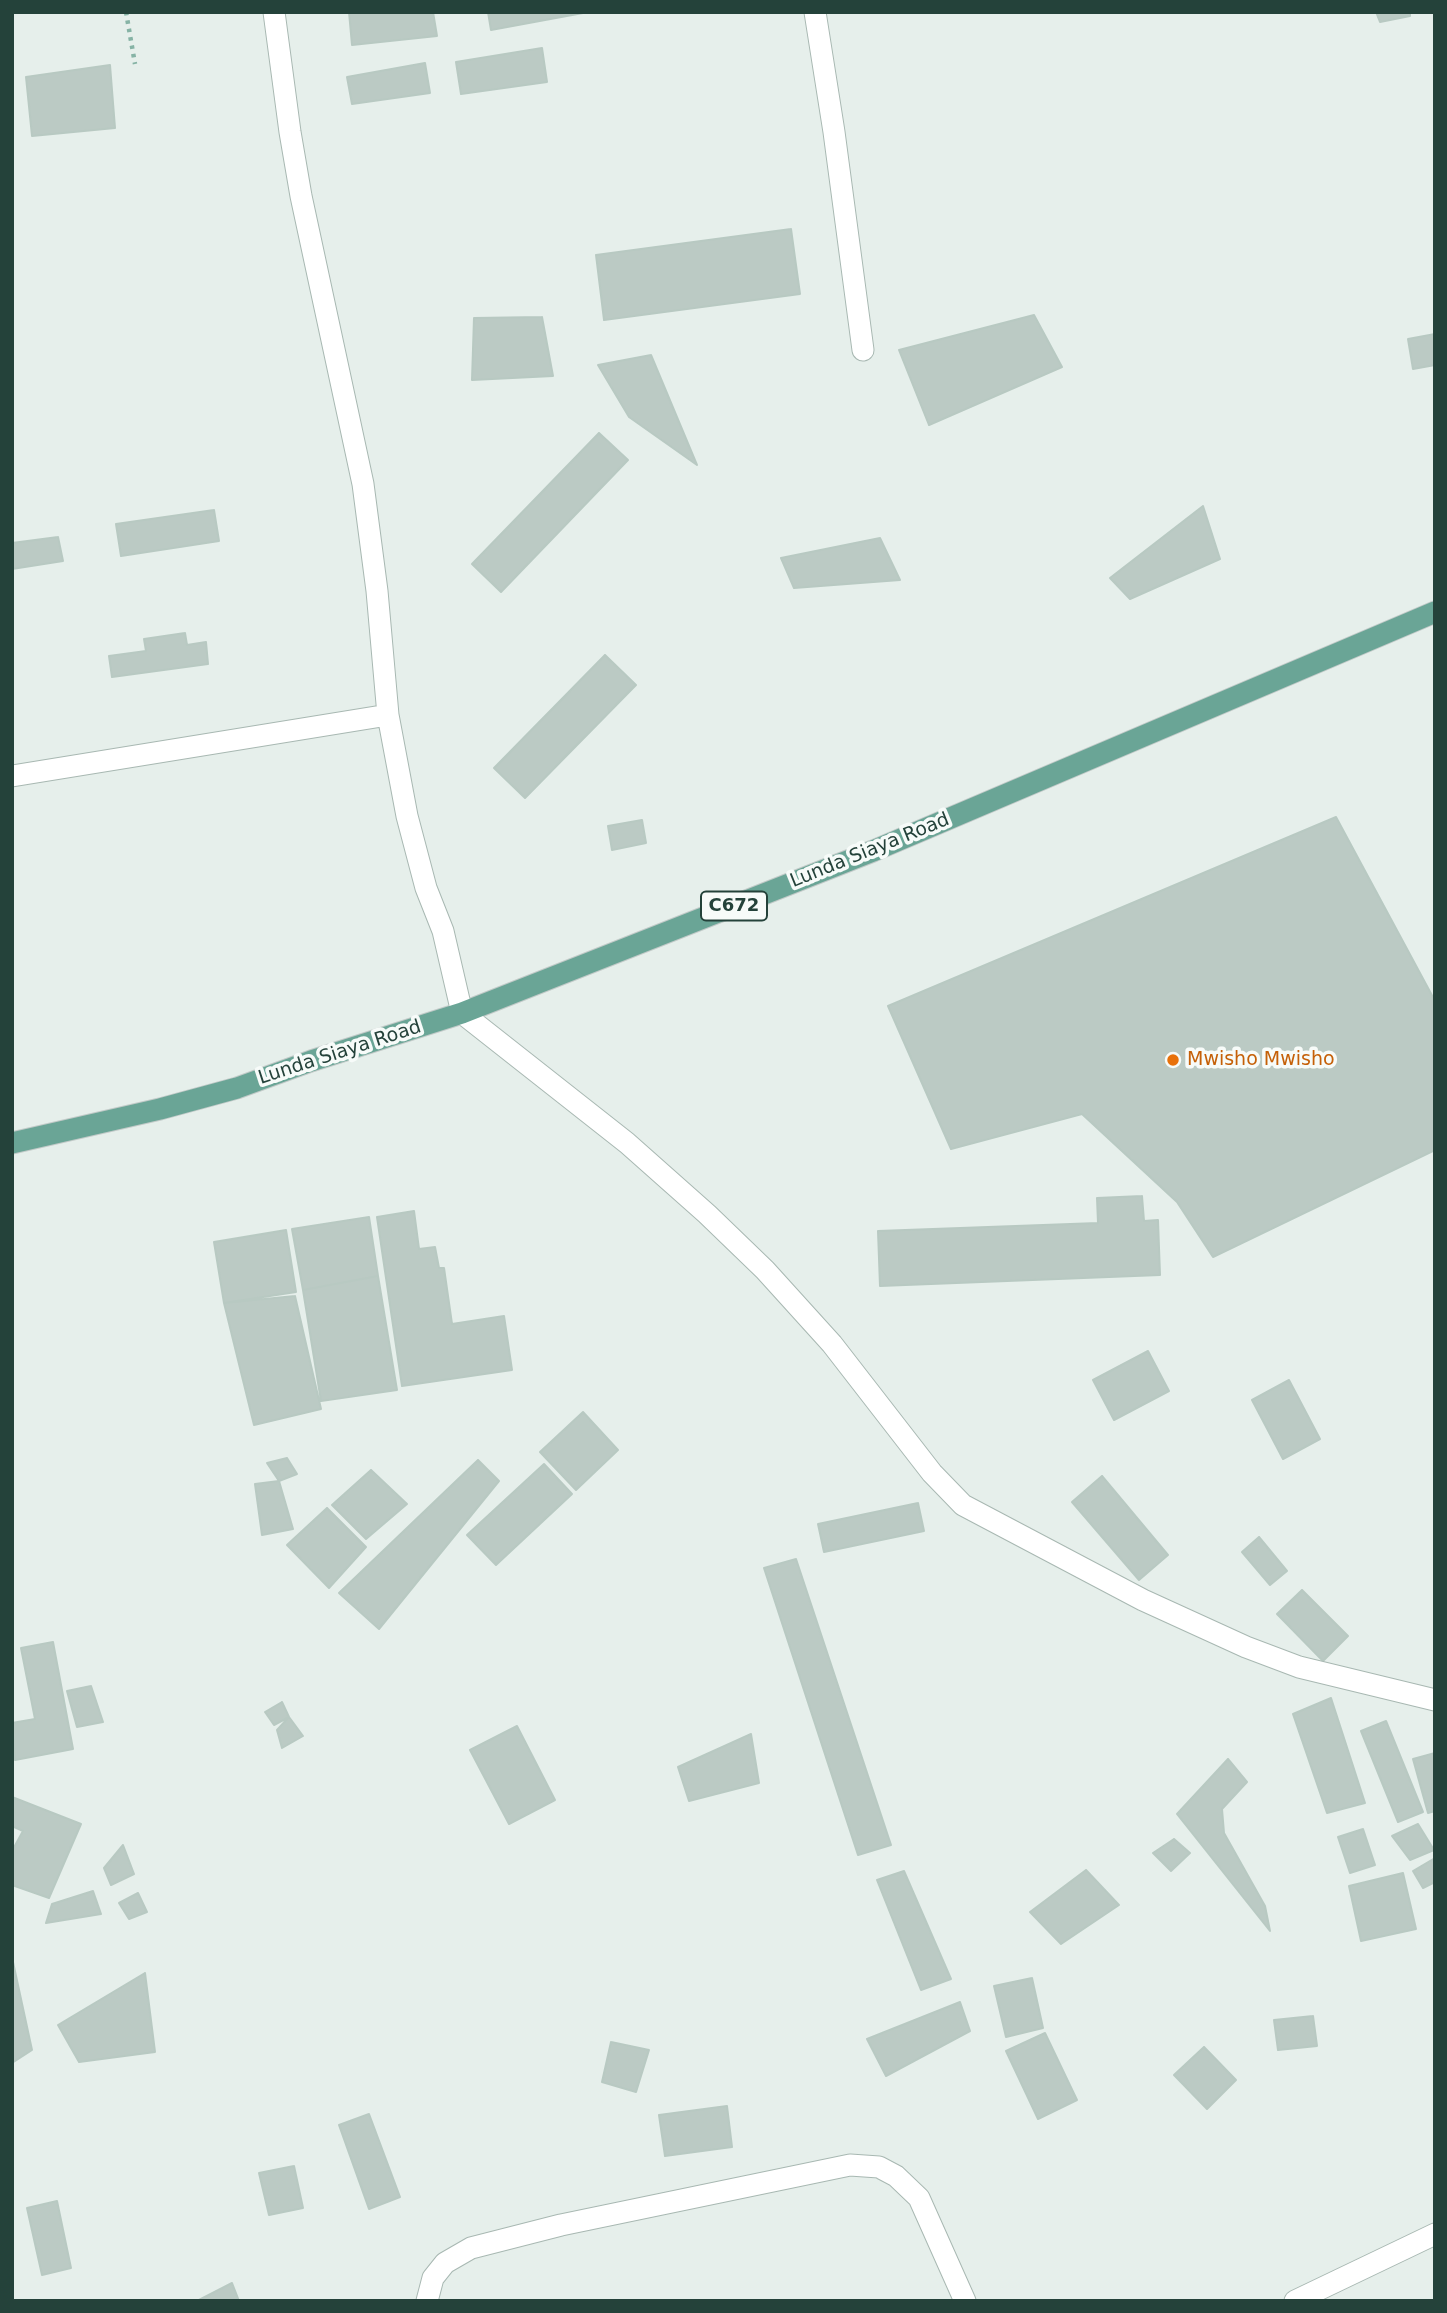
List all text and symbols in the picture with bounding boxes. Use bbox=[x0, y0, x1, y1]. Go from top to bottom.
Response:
street label: Lunda Siaya Road bbox=[787, 809, 953, 893]
road number: C672 bbox=[701, 891, 767, 920]
street label: Lunda Siaya Road bbox=[256, 1016, 424, 1090]
place label: Mwisho Mwisho bbox=[1187, 1049, 1335, 1071]
marker: Mwisho Mwisho bbox=[1165, 1052, 1181, 1068]

